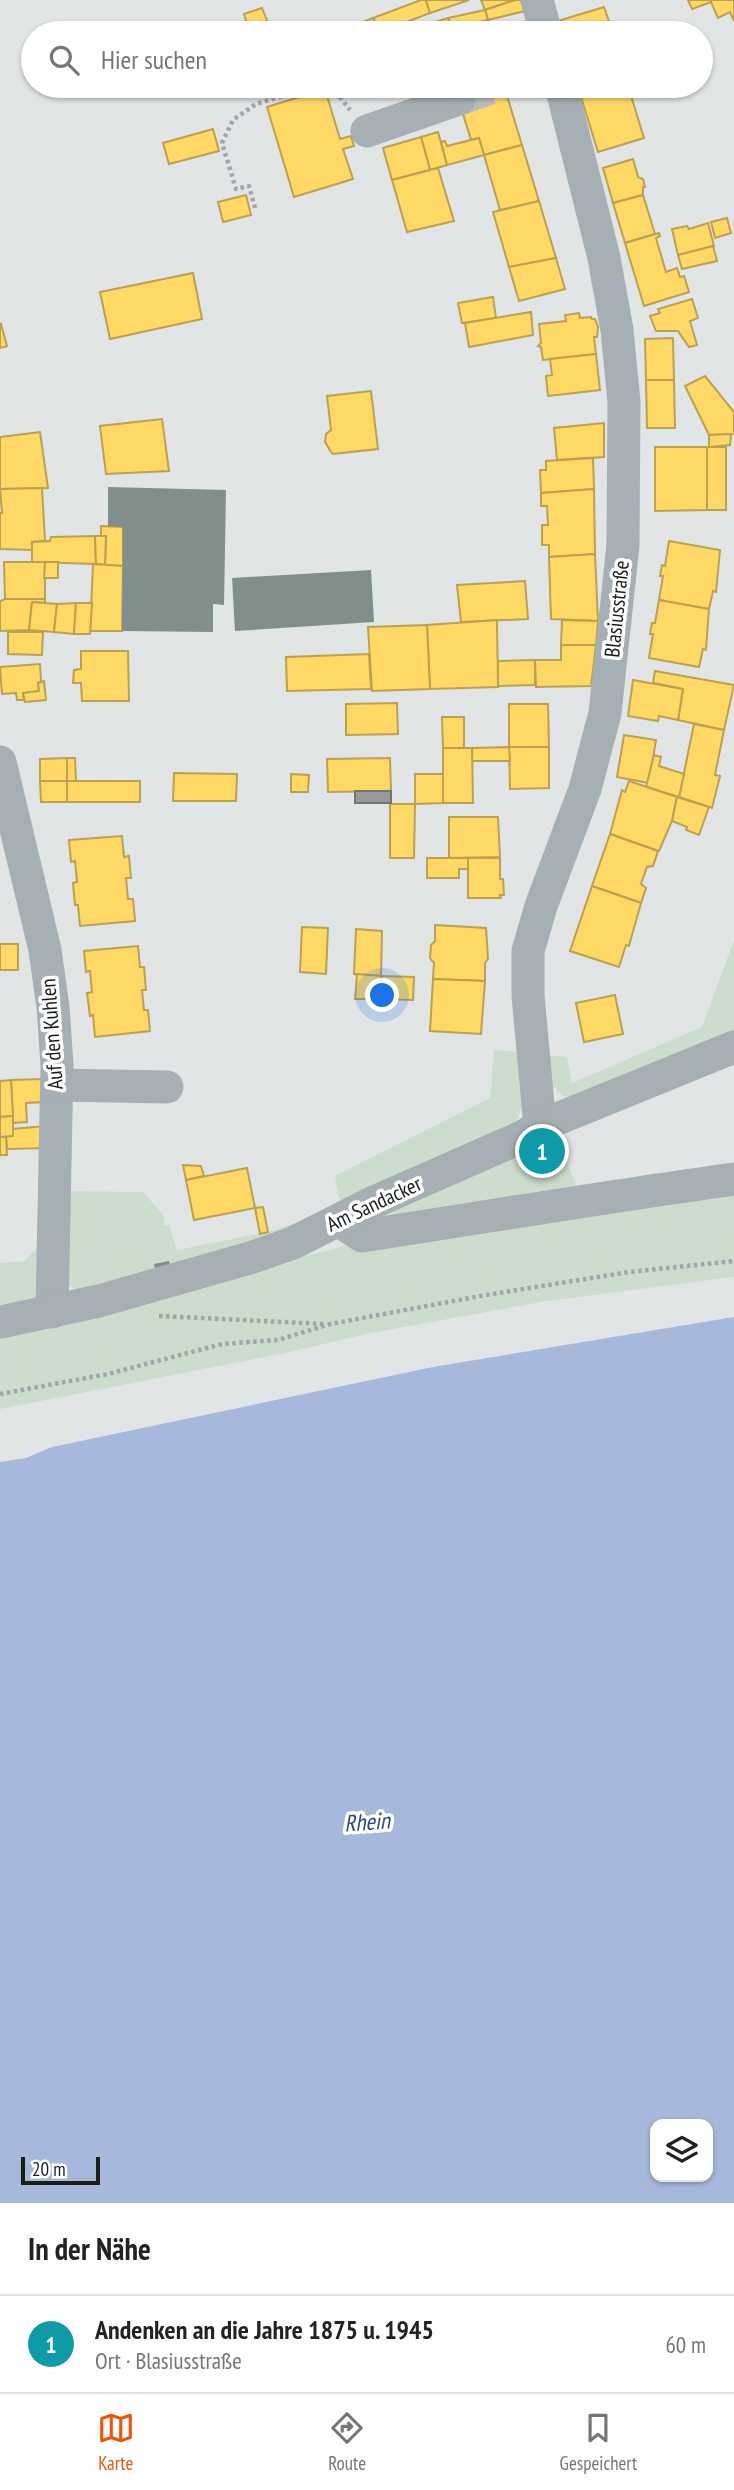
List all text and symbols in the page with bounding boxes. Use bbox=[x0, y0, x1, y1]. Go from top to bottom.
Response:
search box bbox=[21, 21, 713, 98]
icon: search bbox=[45, 41, 83, 79]
text: Hier suchen bbox=[101, 43, 207, 76]
street label: Blasiusstraße bbox=[598, 559, 635, 659]
street label: Auf den Kuhlen bbox=[34, 978, 69, 1091]
your location bbox=[365, 978, 399, 1012]
pin: 1 bbox=[519, 1125, 565, 1177]
street label: Am Sandacker bbox=[322, 1170, 426, 1237]
water label: Rhein bbox=[343, 1805, 393, 1838]
map controls bbox=[650, 2119, 713, 2182]
button: layers bbox=[650, 2119, 713, 2182]
scale bar bbox=[21, 2154, 100, 2186]
text: 20 m bbox=[32, 2157, 66, 2181]
text: In der Nähe bbox=[28, 2229, 151, 2268]
text: Andenken an die Jahre 1875 u. 1945 bbox=[95, 2313, 434, 2346]
text: 1 bbox=[46, 2330, 57, 2359]
text: 60 m bbox=[665, 2330, 706, 2359]
text: Ort · Blasiusstraße bbox=[95, 2346, 242, 2375]
tab: Karte bbox=[97, 2409, 135, 2475]
tab: Route bbox=[328, 2409, 366, 2475]
tab: Gespeichert bbox=[560, 2409, 637, 2475]

